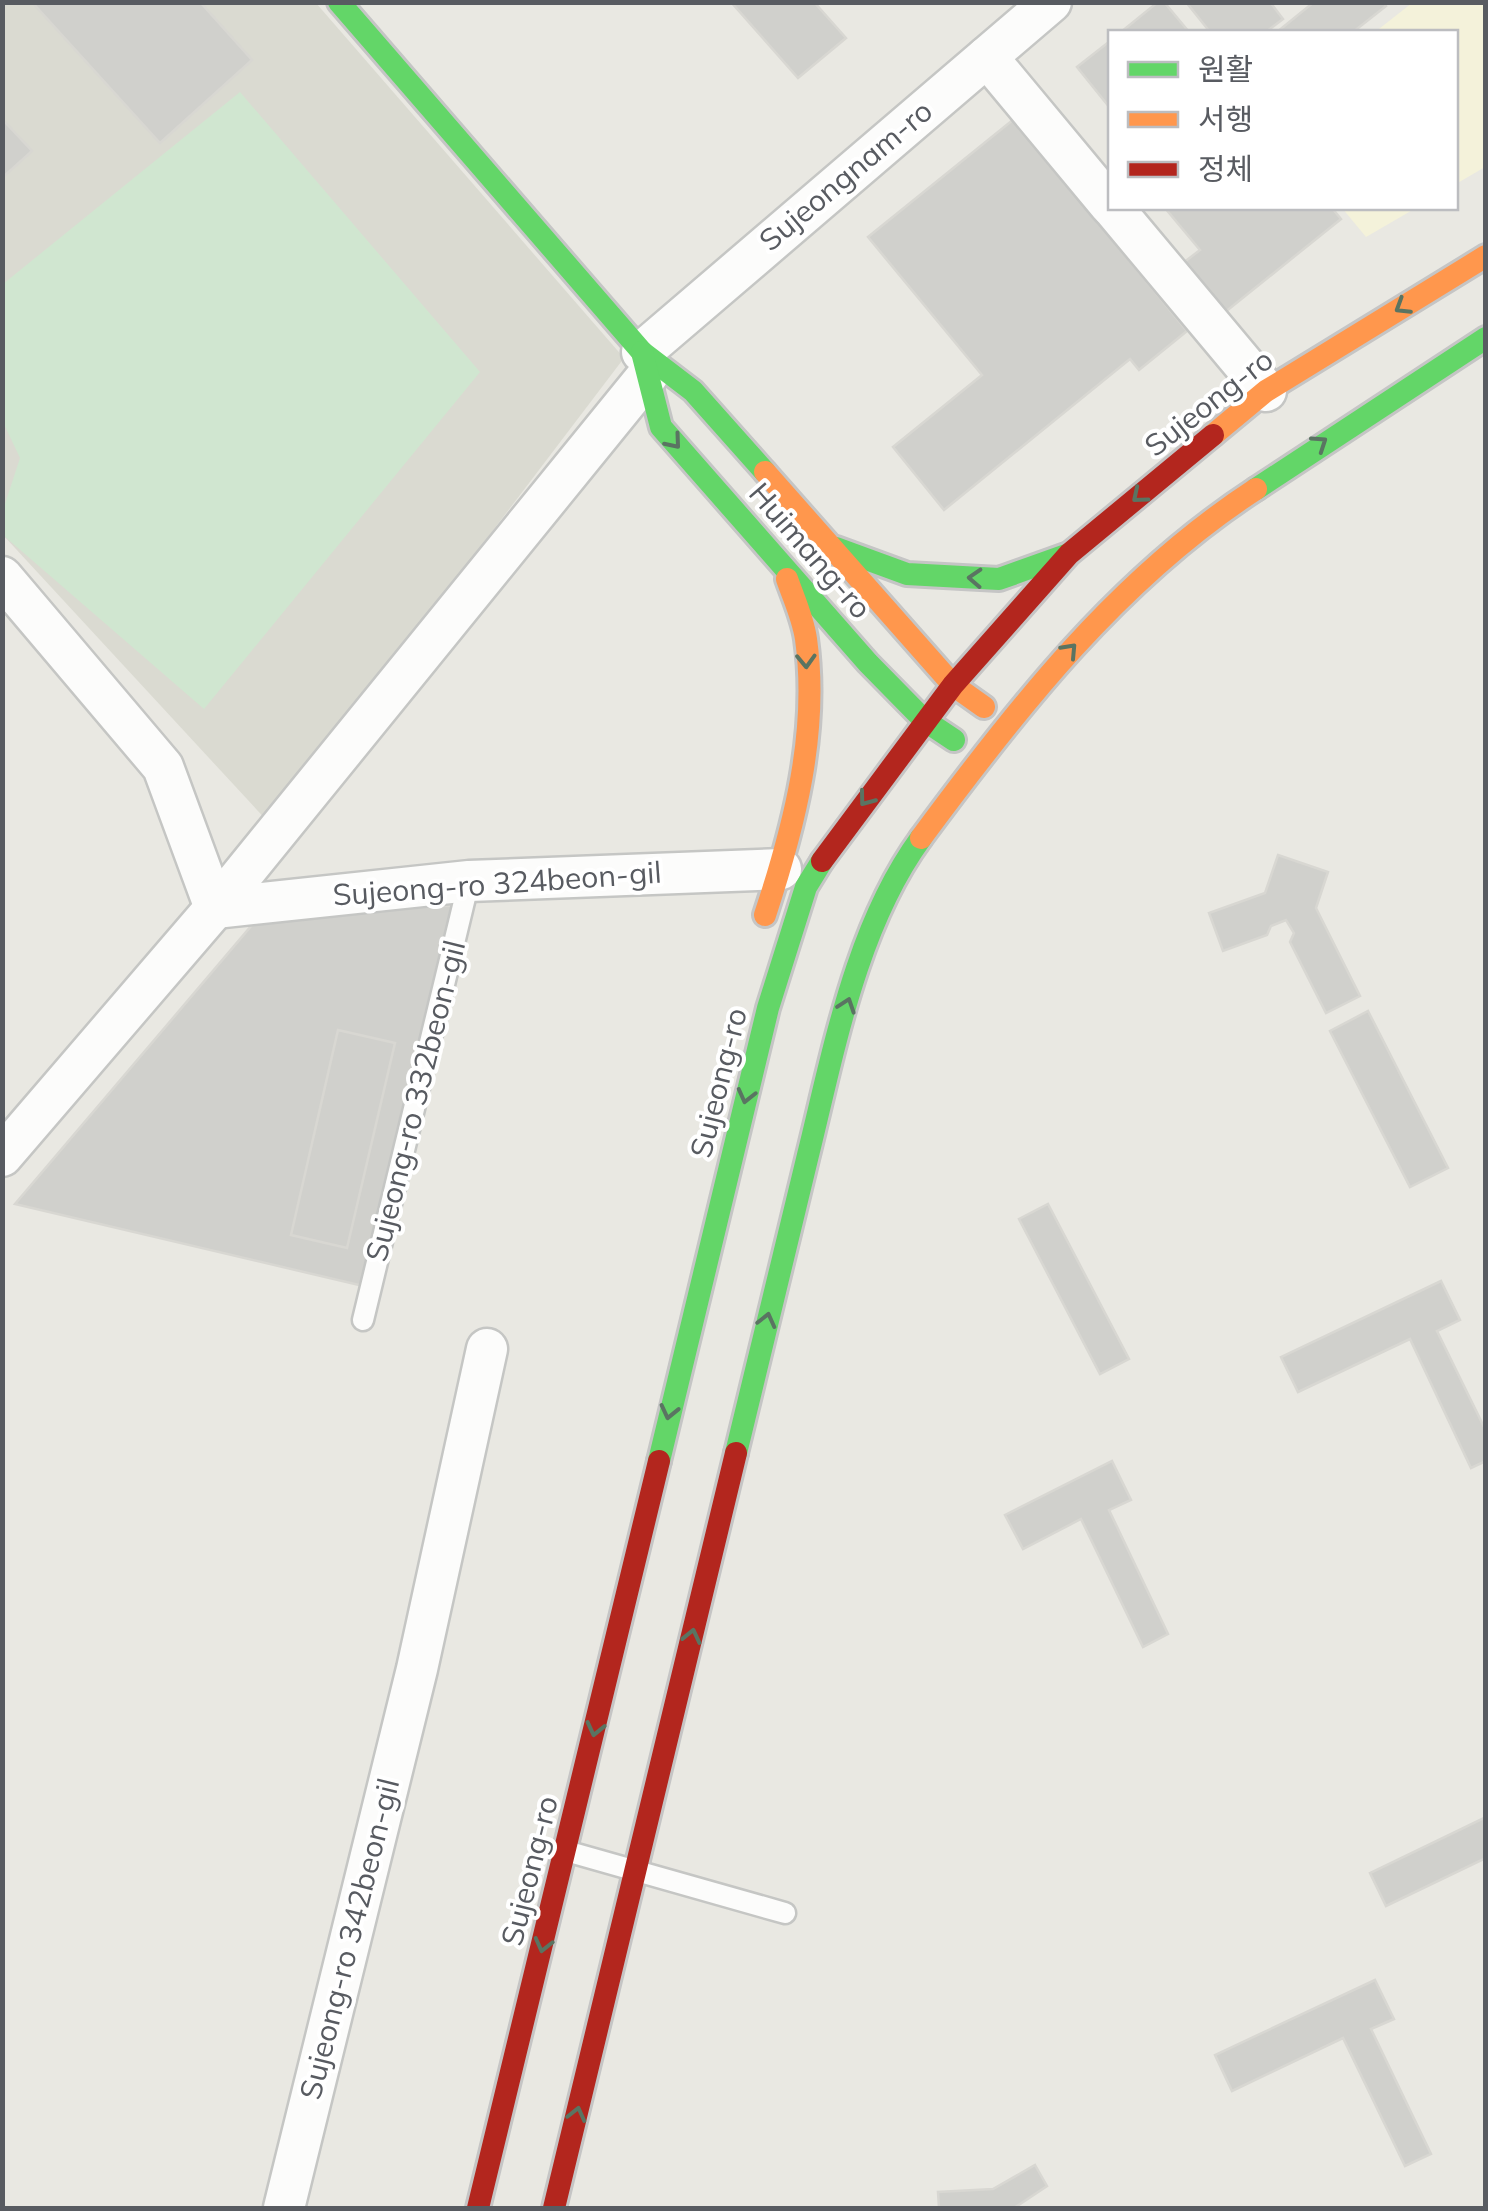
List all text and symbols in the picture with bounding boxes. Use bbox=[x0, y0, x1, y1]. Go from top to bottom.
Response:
legend bbox=[1108, 30, 1458, 210]
text: 원활 bbox=[1198, 50, 1253, 88]
street label: Sujeongnam-ro bbox=[751, 92, 940, 259]
text: 서행 bbox=[1198, 100, 1253, 138]
text: 정체 bbox=[1198, 150, 1253, 188]
one-way arrow bbox=[1395, 295, 1413, 314]
street label: Sujeong-ro bbox=[1136, 340, 1280, 464]
one-way arrow bbox=[662, 431, 680, 449]
one-way arrow bbox=[1309, 437, 1328, 455]
street label: Huimang-ro bbox=[741, 474, 880, 626]
one-way arrow bbox=[1133, 484, 1151, 502]
one-way arrow bbox=[967, 568, 983, 589]
one-way arrow bbox=[1058, 643, 1076, 661]
one-way arrow bbox=[796, 653, 817, 669]
one-way arrow bbox=[860, 788, 878, 806]
street label: Sujeong-ro 324beon-gil bbox=[331, 853, 663, 913]
street label: Sujeong-ro 332beon-gil bbox=[357, 936, 473, 1265]
one-way arrow bbox=[835, 998, 856, 1015]
street label: Sujeong-ro bbox=[681, 1004, 755, 1162]
one-way arrow bbox=[737, 1087, 758, 1104]
one-way arrow bbox=[756, 1312, 777, 1329]
one-way arrow bbox=[660, 1403, 681, 1420]
one-way arrow bbox=[680, 1628, 701, 1645]
one-way arrow bbox=[586, 1720, 607, 1737]
street label: Sujeong-ro 342beon-gil bbox=[291, 1774, 407, 2103]
street label: Sujeong-ro bbox=[492, 1792, 566, 1950]
one-way arrow bbox=[534, 1936, 555, 1953]
one-way arrow bbox=[565, 2106, 586, 2123]

